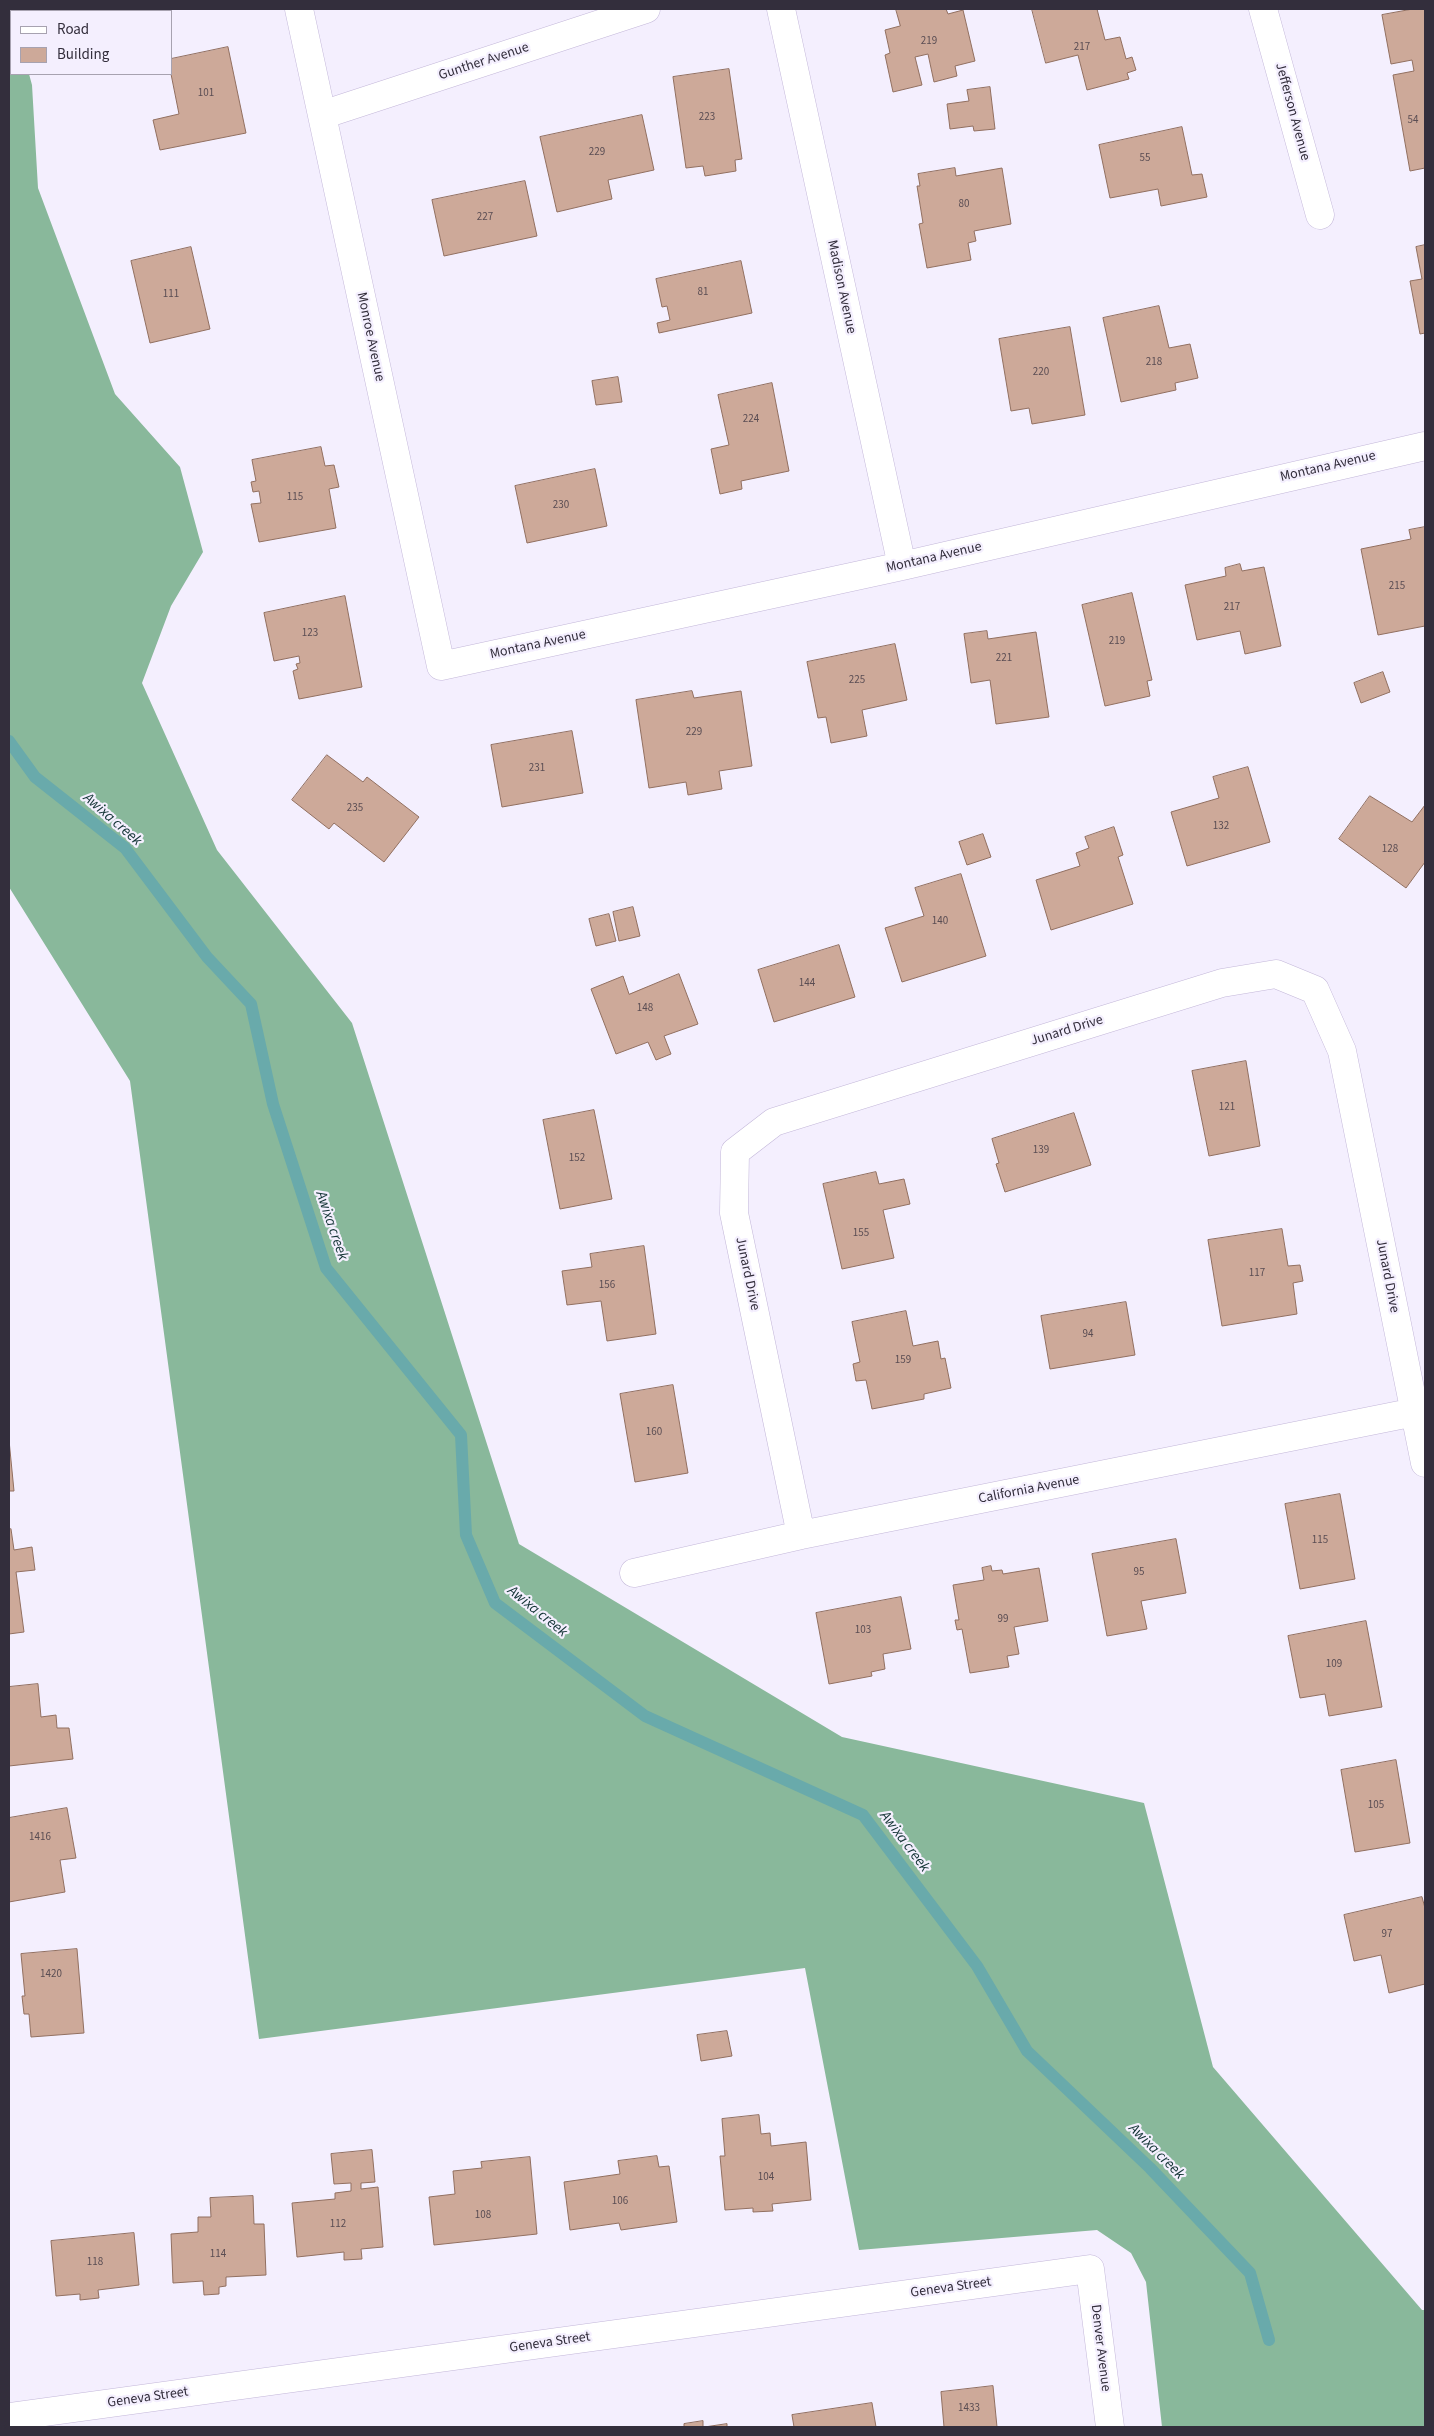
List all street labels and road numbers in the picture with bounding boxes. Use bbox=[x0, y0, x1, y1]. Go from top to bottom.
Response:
street label: Gunther Avenue bbox=[437, 39, 531, 85]
street label: Jefferson Avenue bbox=[1271, 61, 1313, 163]
street label: Madison Avenue bbox=[823, 239, 859, 335]
street label: Monroe Avenue bbox=[352, 291, 388, 383]
street label: Montana Avenue bbox=[1279, 448, 1377, 486]
street label: Montana Avenue bbox=[885, 539, 983, 577]
street label: Montana Avenue bbox=[489, 627, 587, 663]
street label: Junard Drive bbox=[1029, 1012, 1105, 1050]
street label: Junard Drive bbox=[731, 1236, 763, 1312]
street label: Junard Drive bbox=[1372, 1238, 1402, 1314]
street label: California Avenue bbox=[977, 1472, 1081, 1508]
street label: Geneva Street bbox=[910, 2274, 992, 2302]
street label: Denver Avenue bbox=[1086, 2304, 1114, 2392]
street label: Geneva Street bbox=[509, 2329, 591, 2357]
street label: Geneva Street bbox=[107, 2384, 189, 2412]

